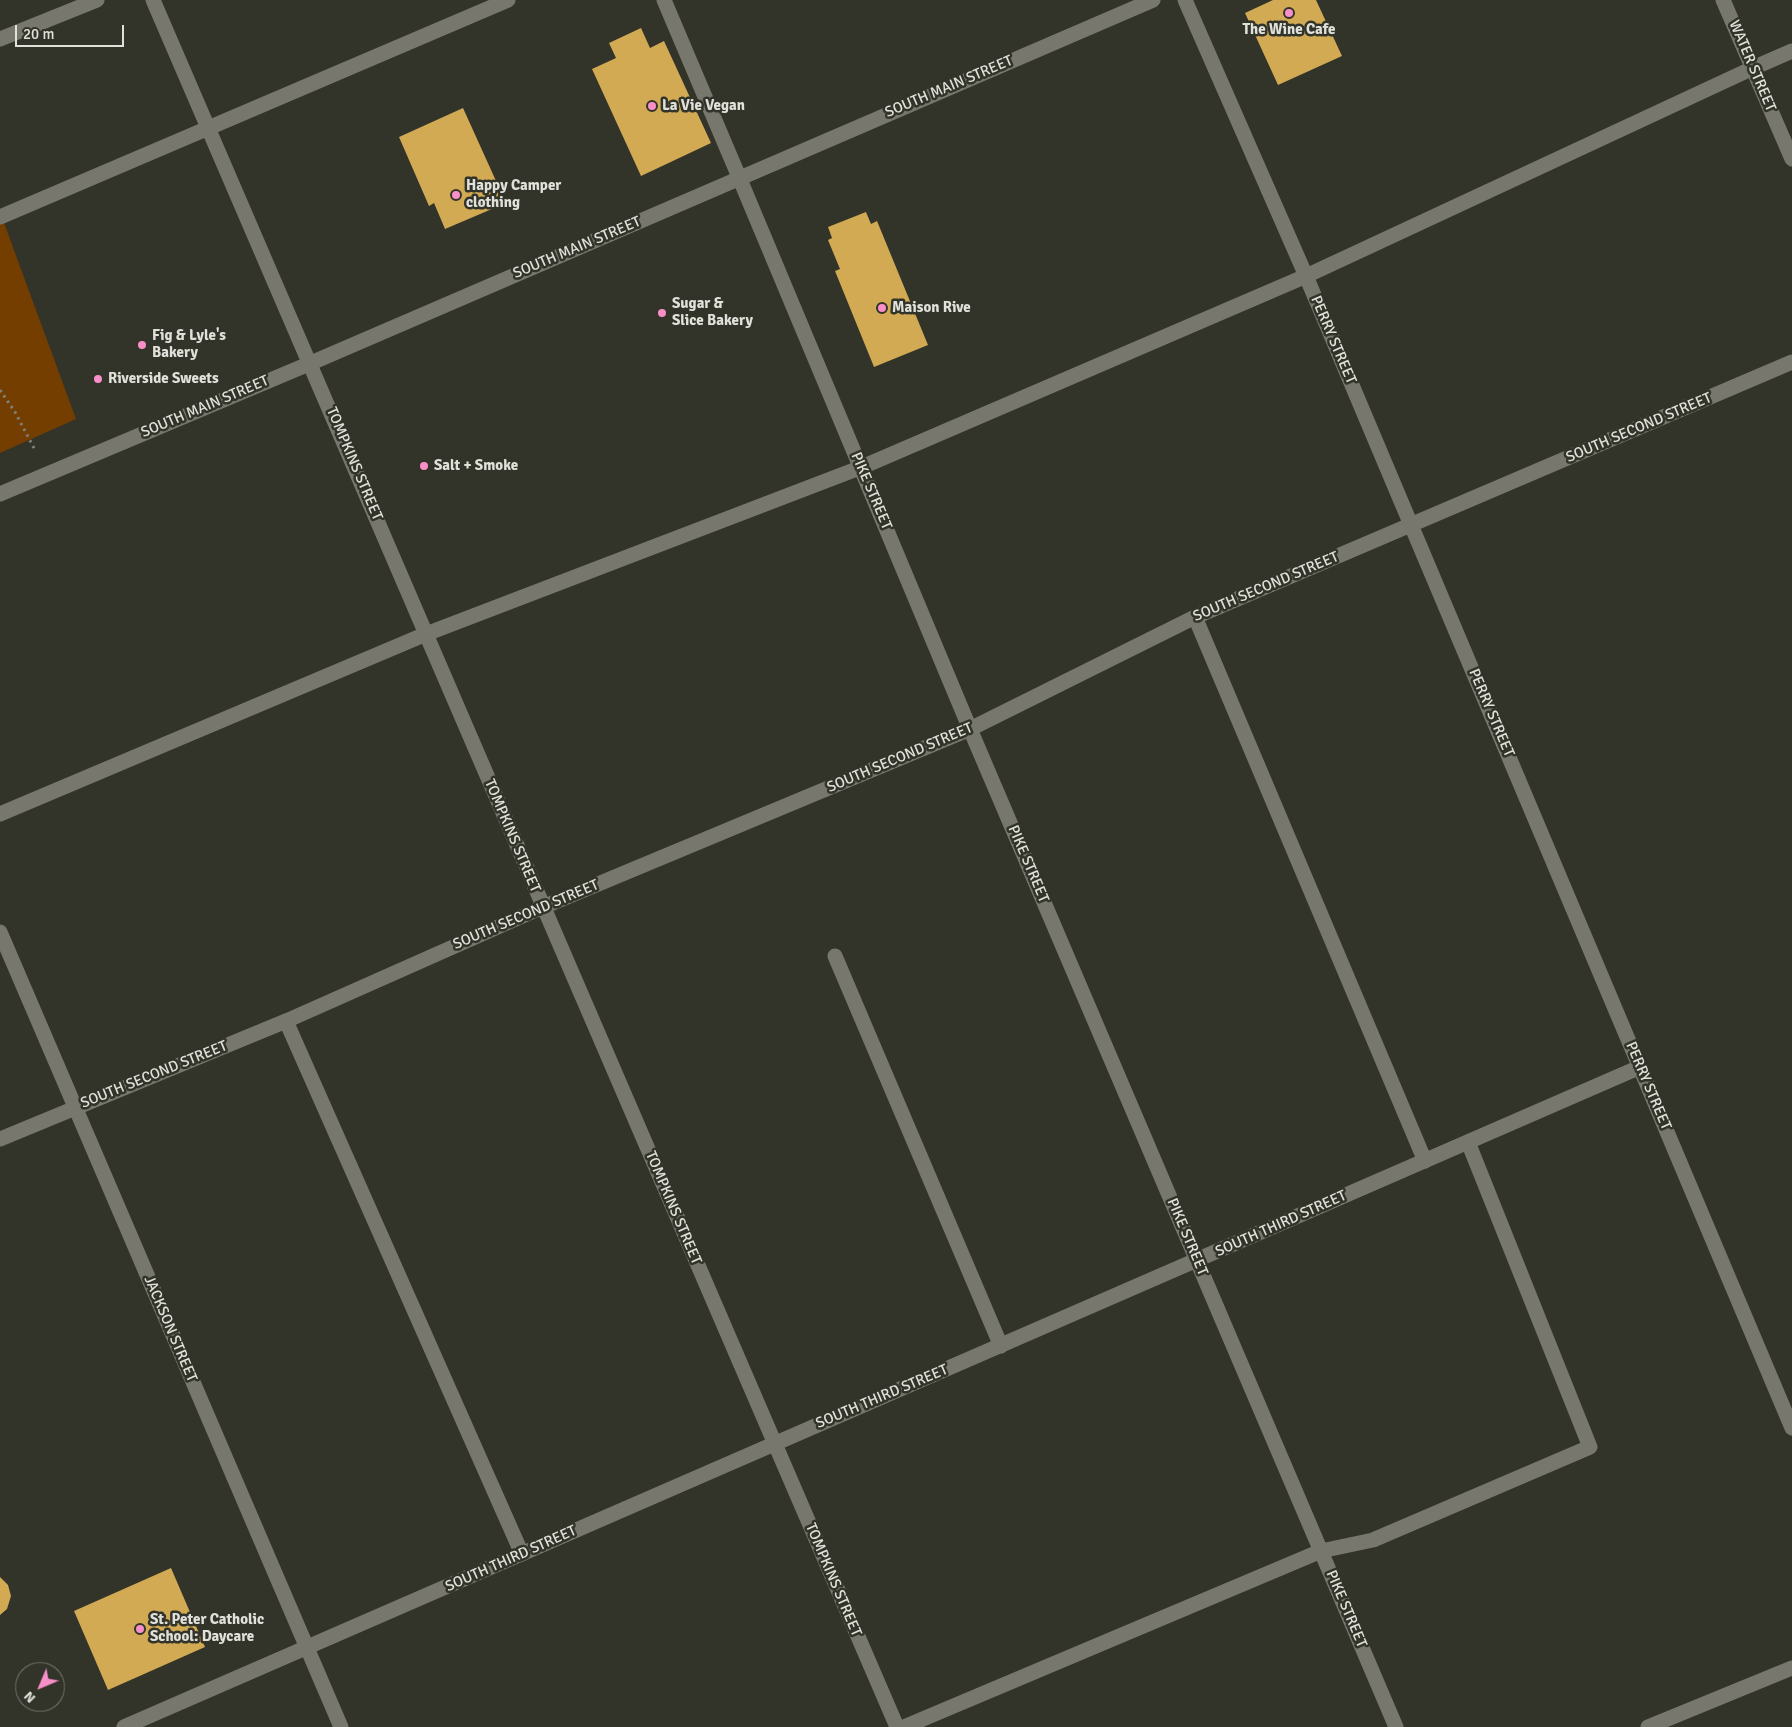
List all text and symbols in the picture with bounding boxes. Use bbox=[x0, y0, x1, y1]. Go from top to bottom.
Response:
marker: The Wine Cafe bbox=[1283, 7, 1295, 19]
scale bar bbox=[18, 15, 126, 47]
street label: WATER STREET bbox=[1725, 18, 1779, 114]
place label: The Wine Cafe bbox=[1242, 21, 1336, 39]
text: 20 m bbox=[23, 25, 54, 43]
street label: SOUTH MAIN STREET bbox=[883, 52, 1015, 122]
place label: La Vie Vegan bbox=[662, 97, 745, 115]
marker: La Vie Vegan bbox=[646, 100, 658, 112]
place label: Happy Camper clothing bbox=[466, 177, 561, 212]
marker: Happy Camper clothing bbox=[450, 189, 462, 201]
street label: SOUTH MAIN STREET bbox=[511, 213, 643, 283]
street label: PERRY STREET bbox=[1306, 293, 1360, 387]
place label: Sugar & Slice Bakery bbox=[672, 295, 753, 330]
place label: Maison Rive bbox=[892, 299, 971, 317]
marker: Maison Rive bbox=[876, 302, 888, 314]
marker: Sugar & Slice Bakery bbox=[656, 307, 668, 319]
place label: Fig & Lyle's Bakery bbox=[152, 327, 226, 362]
marker: Fig & Lyle's Bakery bbox=[136, 339, 148, 351]
place label: Riverside Sweets bbox=[108, 370, 219, 388]
street label: SOUTH MAIN STREET bbox=[139, 372, 271, 442]
marker: Riverside Sweets bbox=[92, 373, 104, 385]
street label: SOUTH SECOND STREET bbox=[1563, 389, 1715, 467]
street label: TOMPKINS STREET bbox=[322, 405, 386, 523]
street label: PIKE STREET bbox=[847, 450, 895, 532]
place label: Salt + Smoke bbox=[434, 457, 518, 475]
marker: Salt + Smoke bbox=[418, 460, 430, 472]
street label: SOUTH SECOND STREET bbox=[1190, 548, 1342, 626]
street label: PERRY STREET bbox=[1464, 666, 1518, 760]
street label: SOUTH SECOND STREET bbox=[824, 719, 976, 797]
street label: TOMPKINS STREET bbox=[480, 777, 544, 895]
street label: PIKE STREET bbox=[1004, 823, 1052, 905]
street label: SOUTH SECOND STREET bbox=[450, 876, 602, 954]
street label: SOUTH SECOND STREET bbox=[78, 1037, 230, 1113]
street label: PERRY STREET bbox=[1621, 1039, 1675, 1133]
street label: TOMPKINS STREET bbox=[641, 1149, 705, 1267]
street label: SOUTH THIRD STREET bbox=[1213, 1187, 1349, 1261]
street label: PIKE STREET bbox=[1163, 1196, 1211, 1278]
street label: JACKSON STREET bbox=[139, 1273, 201, 1385]
street label: SOUTH THIRD STREET bbox=[813, 1361, 951, 1433]
street label: TOMPKINS STREET bbox=[801, 1521, 865, 1639]
street label: SOUTH THIRD STREET bbox=[443, 1522, 579, 1596]
street label: PIKE STREET bbox=[1322, 1568, 1370, 1650]
place label: St. Peter Catholic School: Daycare bbox=[150, 1611, 264, 1646]
marker: St. Peter Catholic School: Daycare bbox=[134, 1623, 146, 1635]
north arrow bbox=[15, 1662, 65, 1712]
text: N bbox=[20, 1688, 39, 1707]

